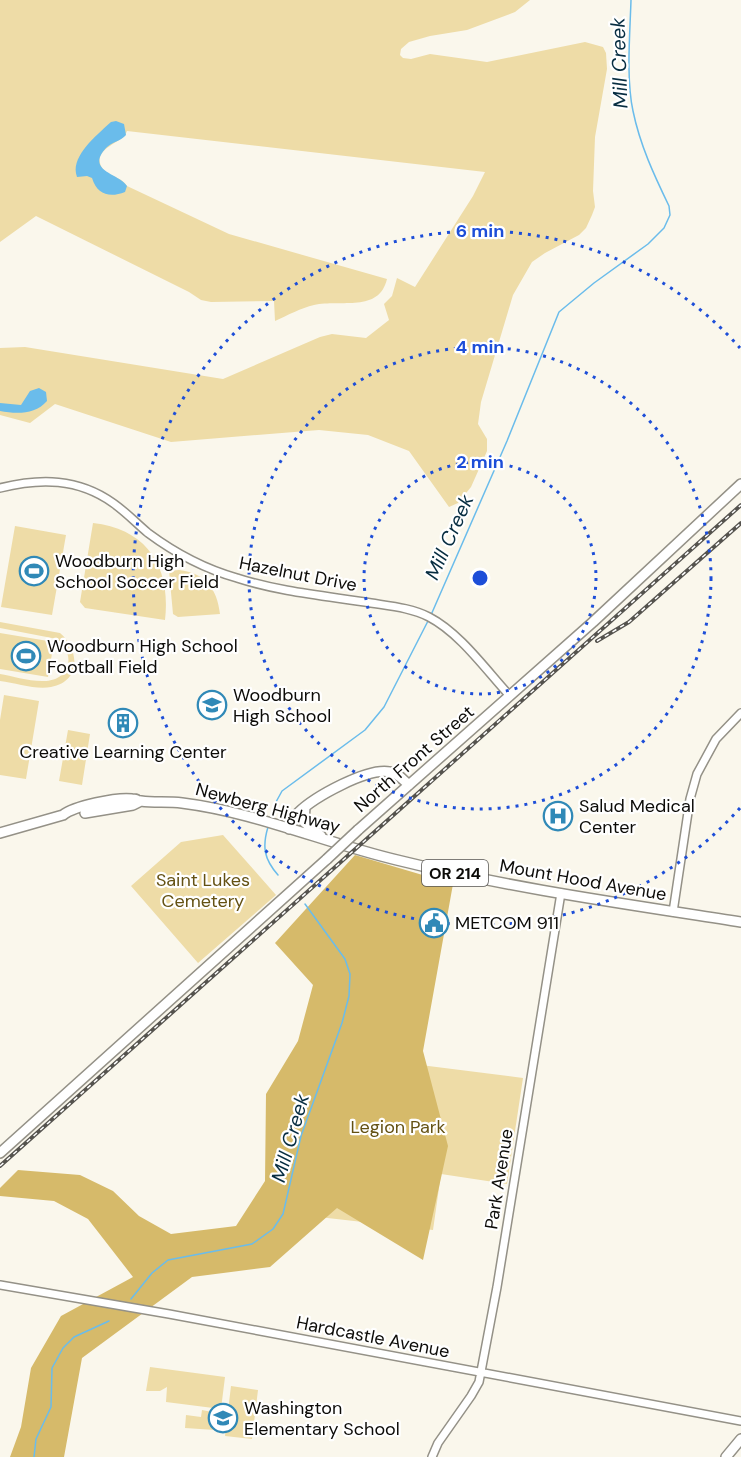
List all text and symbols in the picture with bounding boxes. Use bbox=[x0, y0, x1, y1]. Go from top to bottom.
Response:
water label: Mill Creek bbox=[604, 16, 634, 109]
text: 6 min bbox=[456, 219, 504, 243]
text: 4 min bbox=[456, 335, 504, 359]
text: 2 min bbox=[456, 450, 504, 474]
water label: Mill Creek bbox=[419, 490, 480, 584]
place label: Woodburn High School Soccer Field bbox=[55, 549, 219, 594]
street label: Hazelnut Drive bbox=[237, 551, 359, 597]
sports icon: Woodburn High School Soccer Field bbox=[18, 555, 50, 587]
centre of rings bbox=[470, 568, 490, 588]
place label: Woodburn High School Football Field bbox=[47, 634, 238, 679]
sports icon: Woodburn High School Football Field bbox=[10, 640, 42, 672]
place label: Woodburn High School bbox=[233, 683, 331, 728]
school or university icon: Woodburn High School bbox=[196, 689, 228, 721]
street label: North Front Street bbox=[349, 700, 479, 818]
building icon: Creative Learning Center bbox=[107, 707, 139, 739]
place label: Creative Learning Center bbox=[19, 740, 227, 764]
street label: Newberg Highway bbox=[193, 777, 343, 839]
place label: Salud Medical Center bbox=[579, 794, 695, 839]
hospital icon: Salud Medical Center bbox=[542, 800, 574, 832]
street label: Mount Hood Avenue bbox=[498, 853, 668, 907]
road number: OR 214 bbox=[422, 860, 488, 886]
park label: Saint Lukes Cemetery bbox=[156, 868, 250, 913]
public building icon: METCOM 911 bbox=[418, 907, 450, 939]
place label: METCOM 911 bbox=[455, 911, 559, 935]
water label: Mill Creek bbox=[265, 1090, 315, 1185]
park label: Legion Park bbox=[351, 1115, 446, 1139]
street label: Park Avenue bbox=[479, 1127, 519, 1231]
street label: Hardcastle Avenue bbox=[294, 1310, 452, 1364]
place label: Washington Elementary School bbox=[244, 1396, 400, 1441]
school or university icon: Washington Elementary School bbox=[207, 1402, 239, 1434]

